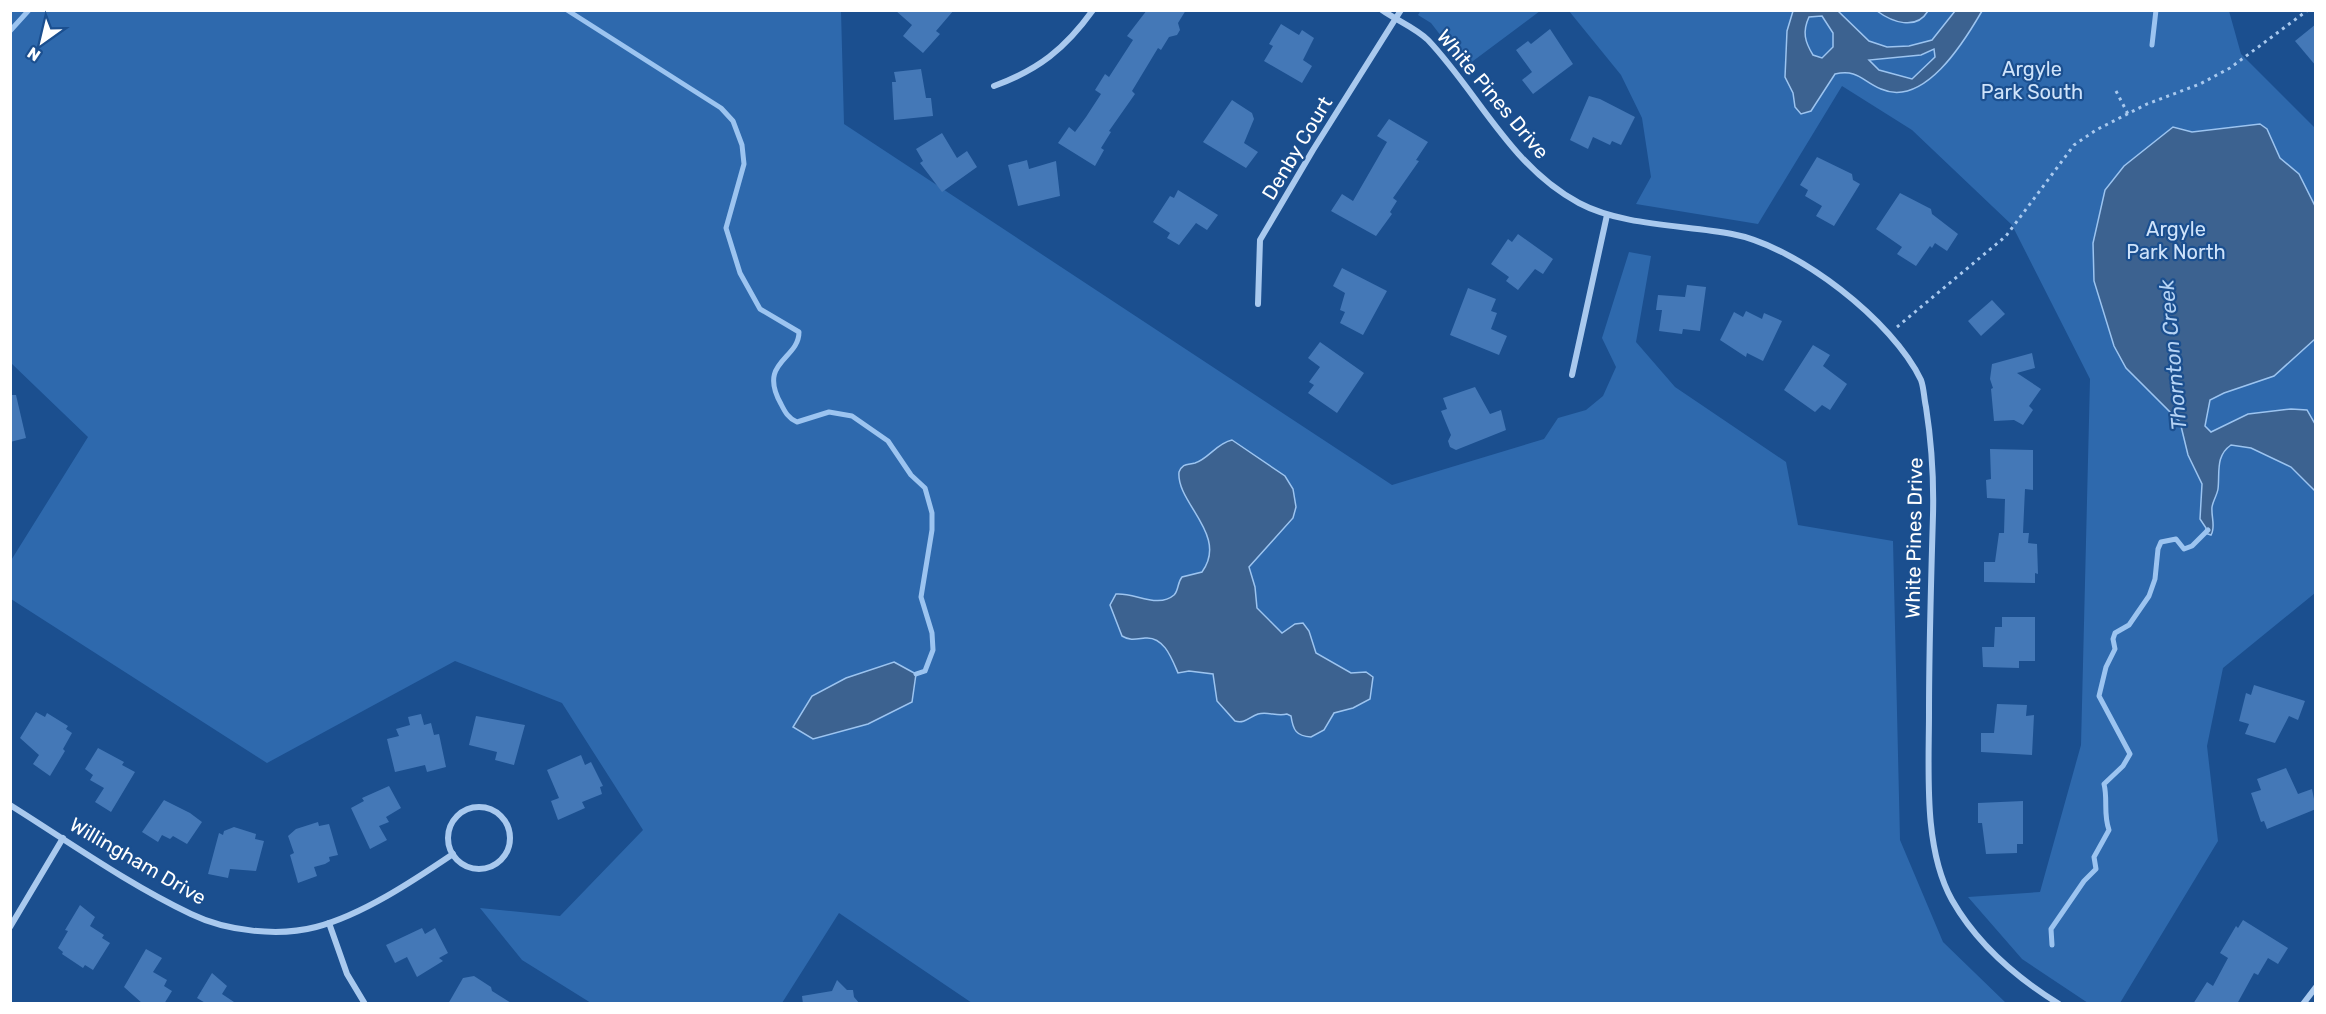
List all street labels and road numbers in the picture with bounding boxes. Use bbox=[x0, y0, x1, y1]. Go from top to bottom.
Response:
street label: White Pines Drive bbox=[1432, 25, 1554, 163]
street label: Denby Court bbox=[1257, 92, 1337, 204]
street label: White Pines Drive bbox=[1901, 457, 1927, 619]
street label: Willingham Drive bbox=[66, 812, 210, 910]

